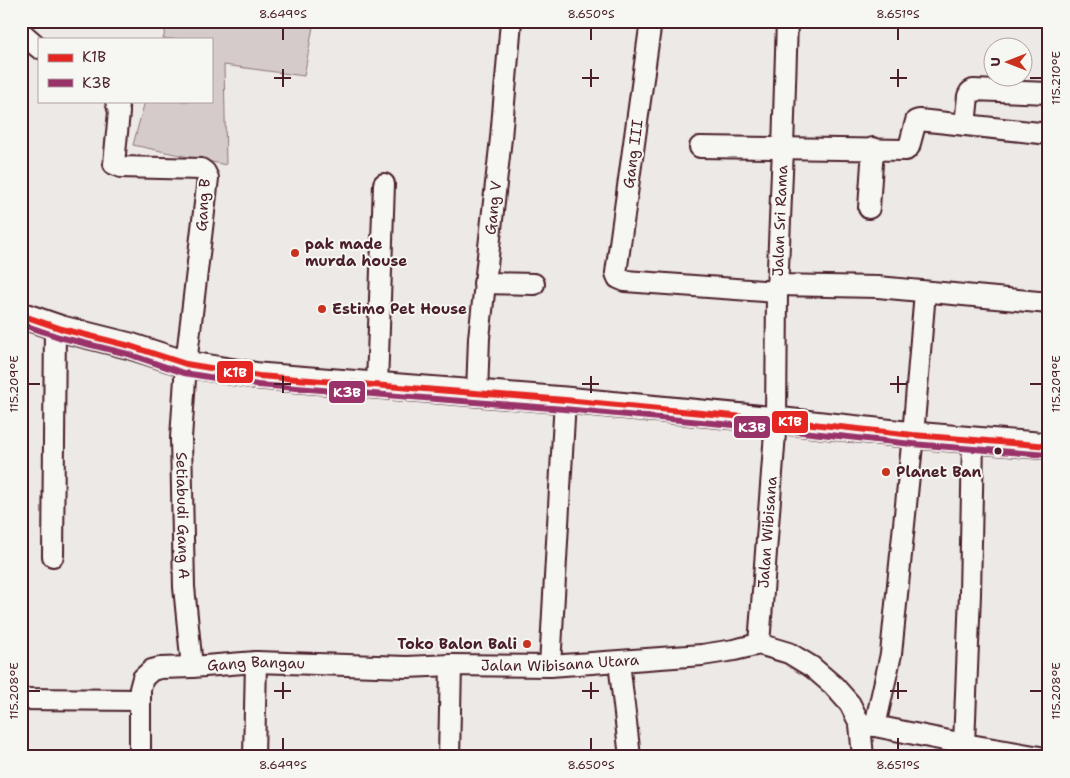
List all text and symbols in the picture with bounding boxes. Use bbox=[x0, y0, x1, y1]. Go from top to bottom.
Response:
text: 8.649°S bbox=[259, 6, 307, 22]
text: 8.650°S bbox=[567, 6, 615, 22]
text: 8.651°S bbox=[876, 6, 920, 22]
legend bbox=[38, 38, 212, 102]
north arrow bbox=[982, 38, 1032, 88]
text: K1B bbox=[82, 47, 106, 67]
text: 115.210°E bbox=[1048, 51, 1064, 105]
text: U bbox=[986, 57, 1004, 67]
text: K3B bbox=[82, 73, 111, 93]
street label: Gang III bbox=[618, 118, 648, 190]
street label: Jalan Sri Rama bbox=[768, 164, 792, 277]
street label: Gang B bbox=[191, 178, 215, 232]
street label: Gang V bbox=[480, 180, 506, 236]
place label: pak made murda house bbox=[305, 234, 407, 271]
marker: pak made murda house bbox=[289, 247, 301, 259]
place label: Estimo Pet House bbox=[332, 299, 467, 319]
marker: Estimo Pet House bbox=[316, 303, 328, 315]
text: 115.209°E bbox=[6, 355, 22, 413]
text: 115.209°E bbox=[1048, 355, 1064, 413]
line badge: K1B bbox=[216, 360, 254, 384]
text: K1B bbox=[223, 363, 247, 381]
line badge: K3B bbox=[328, 380, 366, 404]
text: K3B bbox=[333, 383, 361, 401]
line badge: K1B bbox=[771, 410, 809, 434]
text: K1B bbox=[778, 412, 802, 430]
line badge: K3B bbox=[733, 415, 771, 439]
text: K3B bbox=[738, 418, 766, 436]
unlabelled marker bbox=[993, 446, 1003, 456]
street label: Setiabudi Gang A bbox=[171, 452, 194, 579]
place label: Planet Ban bbox=[896, 462, 982, 482]
marker: Planet Ban bbox=[880, 466, 892, 478]
street label: Jalan Wibisana bbox=[753, 475, 782, 589]
place label: Toko Balon Bali bbox=[397, 634, 517, 654]
marker: Toko Balon Bali bbox=[521, 638, 533, 650]
street label: Jalan Wibisana Utara bbox=[481, 650, 640, 676]
street label: Gang Bangau bbox=[206, 652, 305, 676]
text: 115.208°E bbox=[6, 662, 22, 720]
text: 115.208°E bbox=[1048, 662, 1064, 720]
text: 8.649°S bbox=[259, 757, 307, 773]
text: 8.650°S bbox=[567, 757, 615, 773]
text: 8.651°S bbox=[876, 757, 920, 773]

